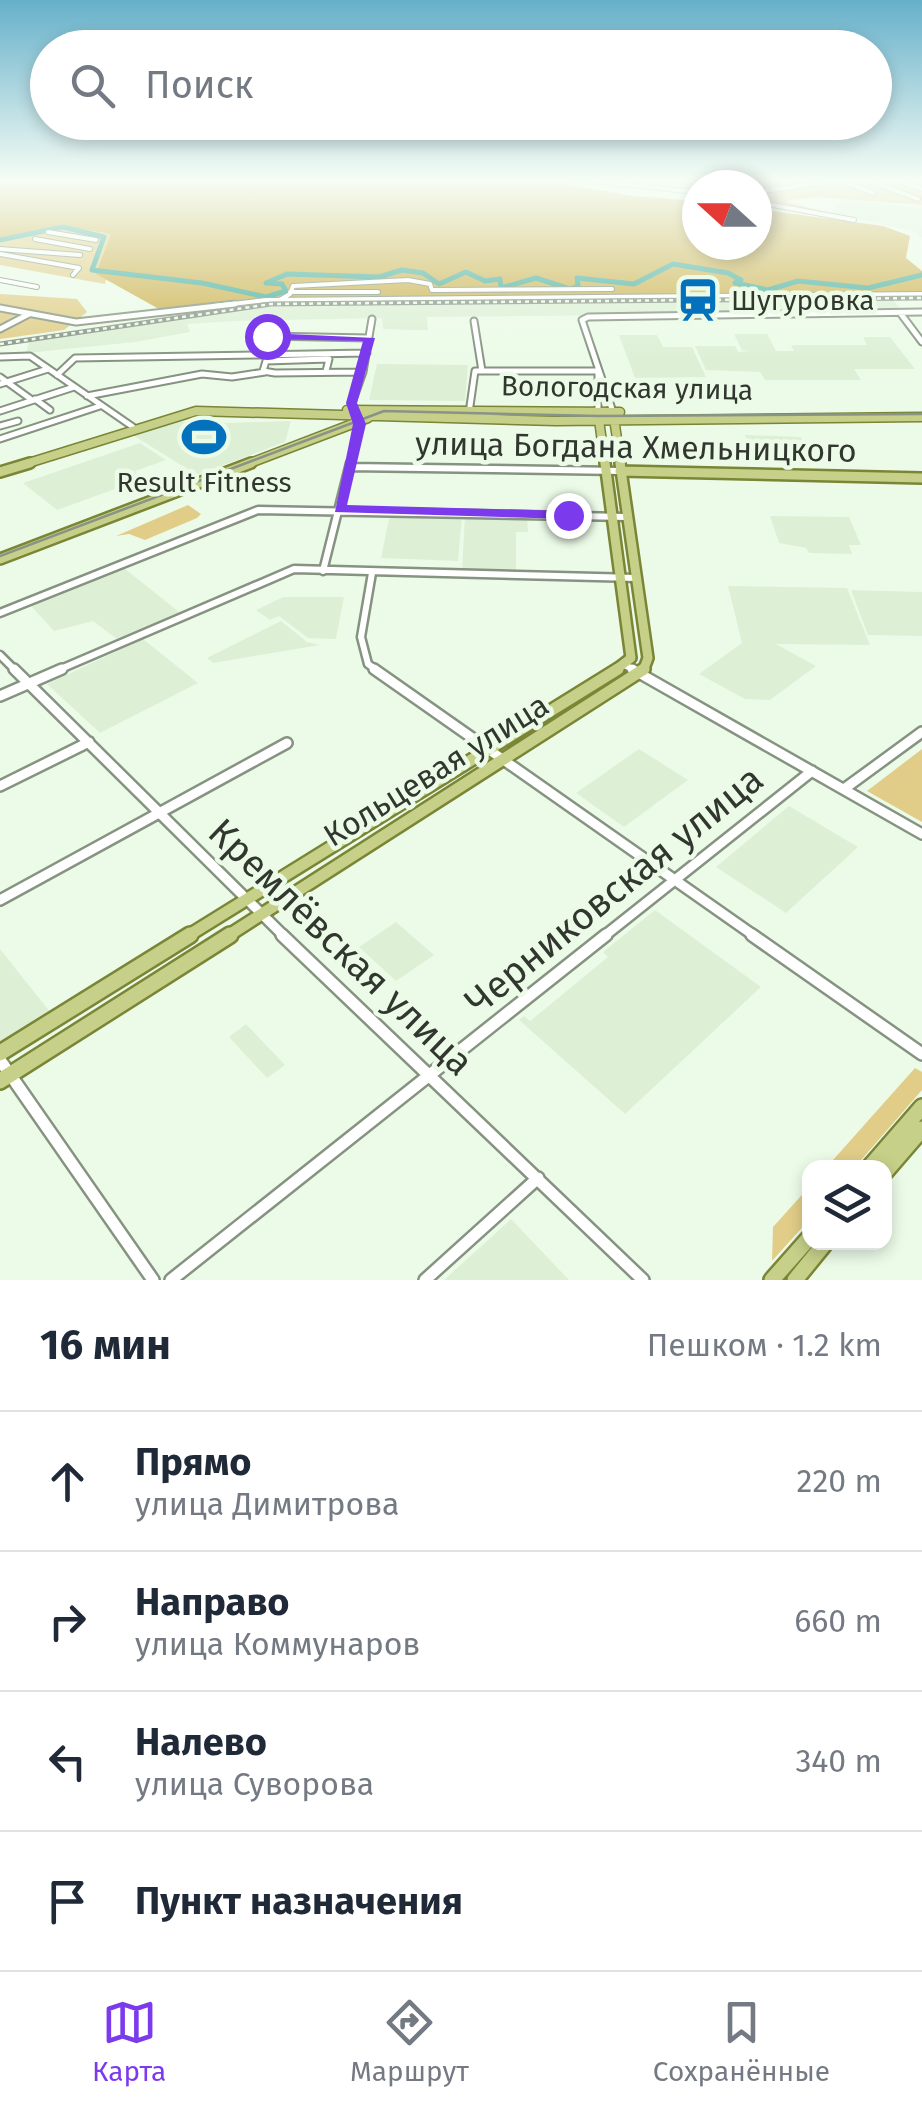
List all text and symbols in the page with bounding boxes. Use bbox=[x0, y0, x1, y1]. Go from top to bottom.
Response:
search box bbox=[30, 30, 892, 140]
icon: search bbox=[65, 58, 120, 113]
text: Поиск bbox=[145, 62, 254, 108]
north arrow bbox=[682, 170, 772, 260]
station icon: Шугуровка bbox=[674, 276, 722, 324]
place label: Шугуровка bbox=[731, 284, 875, 317]
route start bbox=[245, 314, 291, 360]
street label: Вологодская улица bbox=[501, 369, 753, 407]
sports icon: Result Fitness bbox=[180, 413, 228, 461]
street label: улица Богдана Хмельницкого bbox=[415, 424, 857, 470]
place label: Result Fitness bbox=[116, 466, 292, 499]
route end bbox=[546, 493, 592, 539]
street label: Кольцевая улица bbox=[317, 686, 555, 854]
street label: Черниковская улица bbox=[456, 756, 772, 1024]
street label: Кремлёвская улица bbox=[199, 809, 483, 1085]
map controls bbox=[802, 1160, 892, 1250]
button: layers bbox=[802, 1160, 892, 1250]
text: 16 мин bbox=[40, 1320, 171, 1370]
text: Пешком · 1.2 km bbox=[647, 1326, 882, 1364]
text: Прямо bbox=[135, 1439, 251, 1485]
icon: ahead bbox=[40, 1454, 95, 1509]
text: 220 m bbox=[797, 1462, 882, 1500]
text: улица Димитрова bbox=[135, 1485, 399, 1523]
text: Направо bbox=[135, 1579, 289, 1625]
icon: right bbox=[40, 1594, 95, 1649]
text: 660 m bbox=[794, 1602, 882, 1640]
text: улица Коммунаров bbox=[135, 1625, 420, 1663]
text: Налево bbox=[135, 1719, 267, 1765]
icon: left bbox=[40, 1734, 95, 1789]
text: 340 m bbox=[795, 1742, 882, 1780]
text: улица Суворова bbox=[135, 1765, 374, 1803]
icon: arrive bbox=[40, 1874, 95, 1929]
text: Пункт назначения bbox=[135, 1878, 463, 1924]
tab: Карта bbox=[92, 1995, 166, 2088]
tab: Маршрут bbox=[350, 1995, 469, 2088]
tab: Сохранённые bbox=[653, 1995, 830, 2088]

